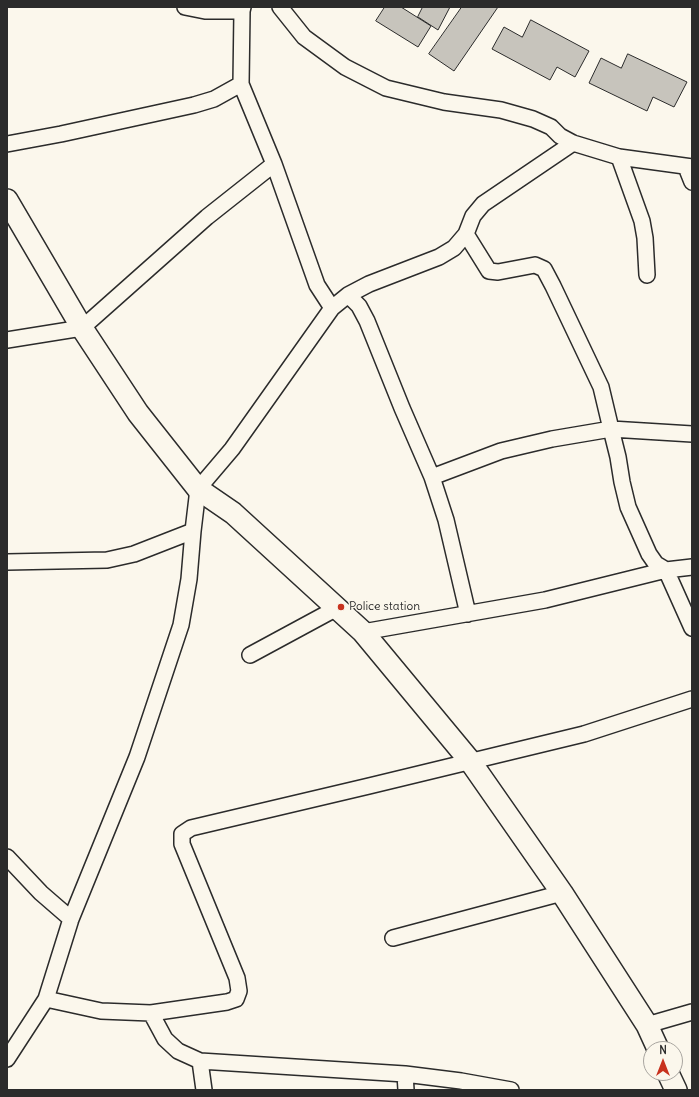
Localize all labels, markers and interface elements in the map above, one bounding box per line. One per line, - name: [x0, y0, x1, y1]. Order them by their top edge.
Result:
- place label: Police station: [349, 600, 420, 614]
- marker: Police station: [336, 602, 346, 612]
- north arrow: [643, 1041, 683, 1081]
- text: N: [659, 1043, 667, 1057]

